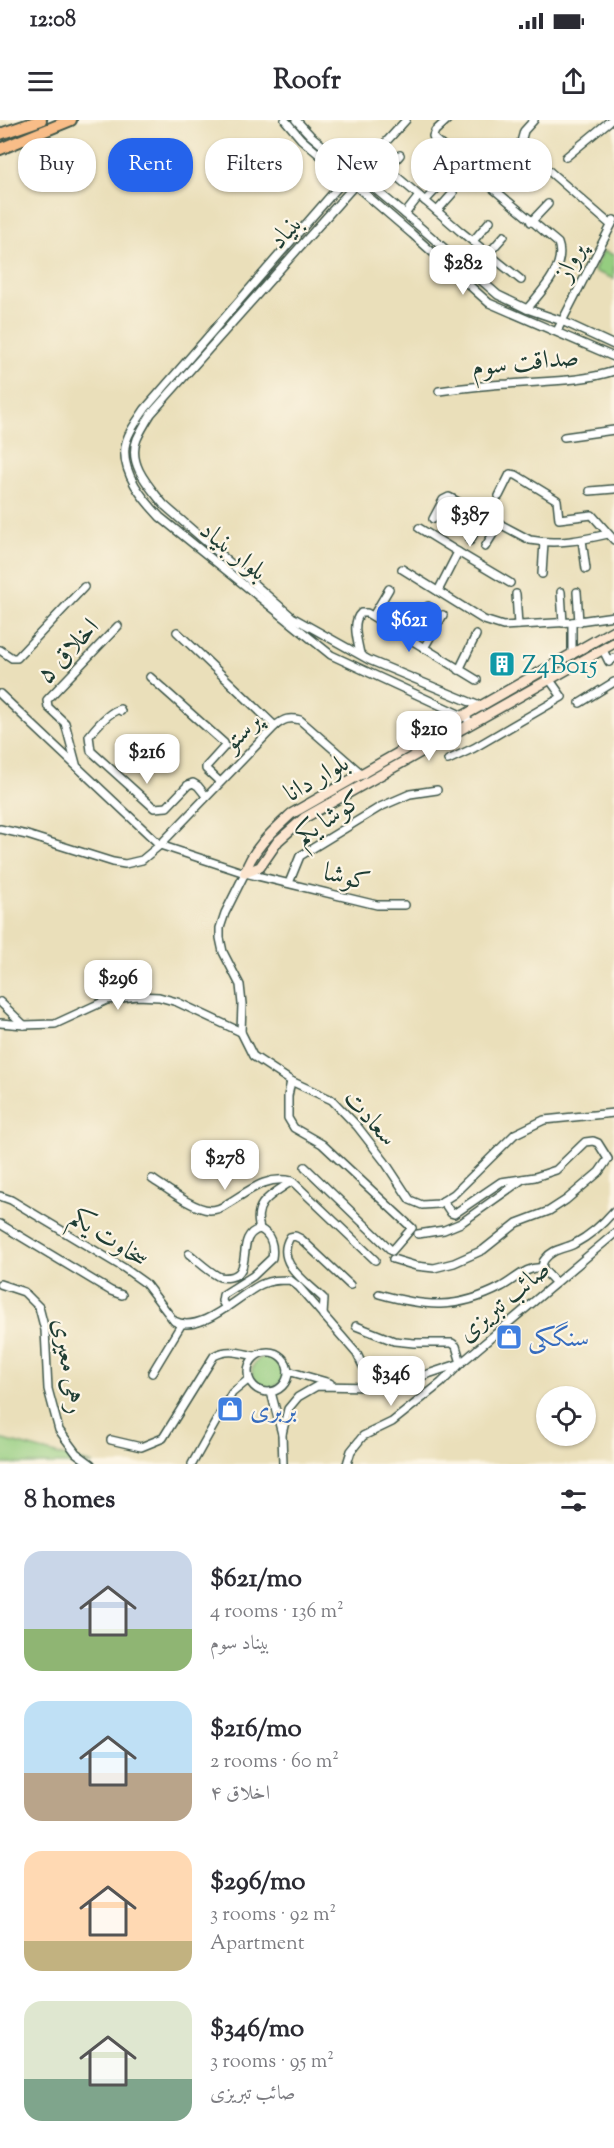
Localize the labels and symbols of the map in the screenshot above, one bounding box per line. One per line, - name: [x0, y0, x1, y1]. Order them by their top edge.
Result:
- street label: بنیاد: [261, 207, 313, 259]
- street label: پرواز: [545, 234, 598, 290]
- pin: $282: [427, 245, 499, 296]
- street label: صداقت سوم: [470, 339, 581, 390]
- pin: $387: [434, 497, 506, 548]
- street label: بلوار بنیاد: [191, 513, 274, 591]
- pin: $621: [373, 602, 445, 653]
- street label: اخلاق ۵: [29, 611, 109, 693]
- place label: Z4B015: [522, 648, 597, 685]
- building icon: Z4B015: [487, 649, 517, 679]
- street label: پرستو: [213, 703, 273, 763]
- pin: $210: [393, 711, 465, 762]
- pin: $216: [111, 734, 183, 785]
- street label: بلوار دانا: [278, 746, 357, 813]
- street label: کوشا یکم: [288, 783, 373, 859]
- street label: کوشا: [319, 855, 374, 902]
- pin: $296: [82, 960, 154, 1011]
- street label: سعادت: [333, 1082, 405, 1156]
- pin: $278: [189, 1140, 261, 1191]
- street label: سخاوت یکم: [60, 1200, 155, 1282]
- street label: صائب تبریزی: [450, 1252, 559, 1352]
- street label: رهی معیری: [42, 1316, 93, 1417]
- place label: سنگکی: [528, 1321, 589, 1358]
- shop icon: سنگکی: [494, 1322, 524, 1352]
- pin: $346: [355, 1356, 427, 1407]
- place label: بربری: [250, 1393, 297, 1430]
- shop icon: بربری: [215, 1394, 245, 1424]

